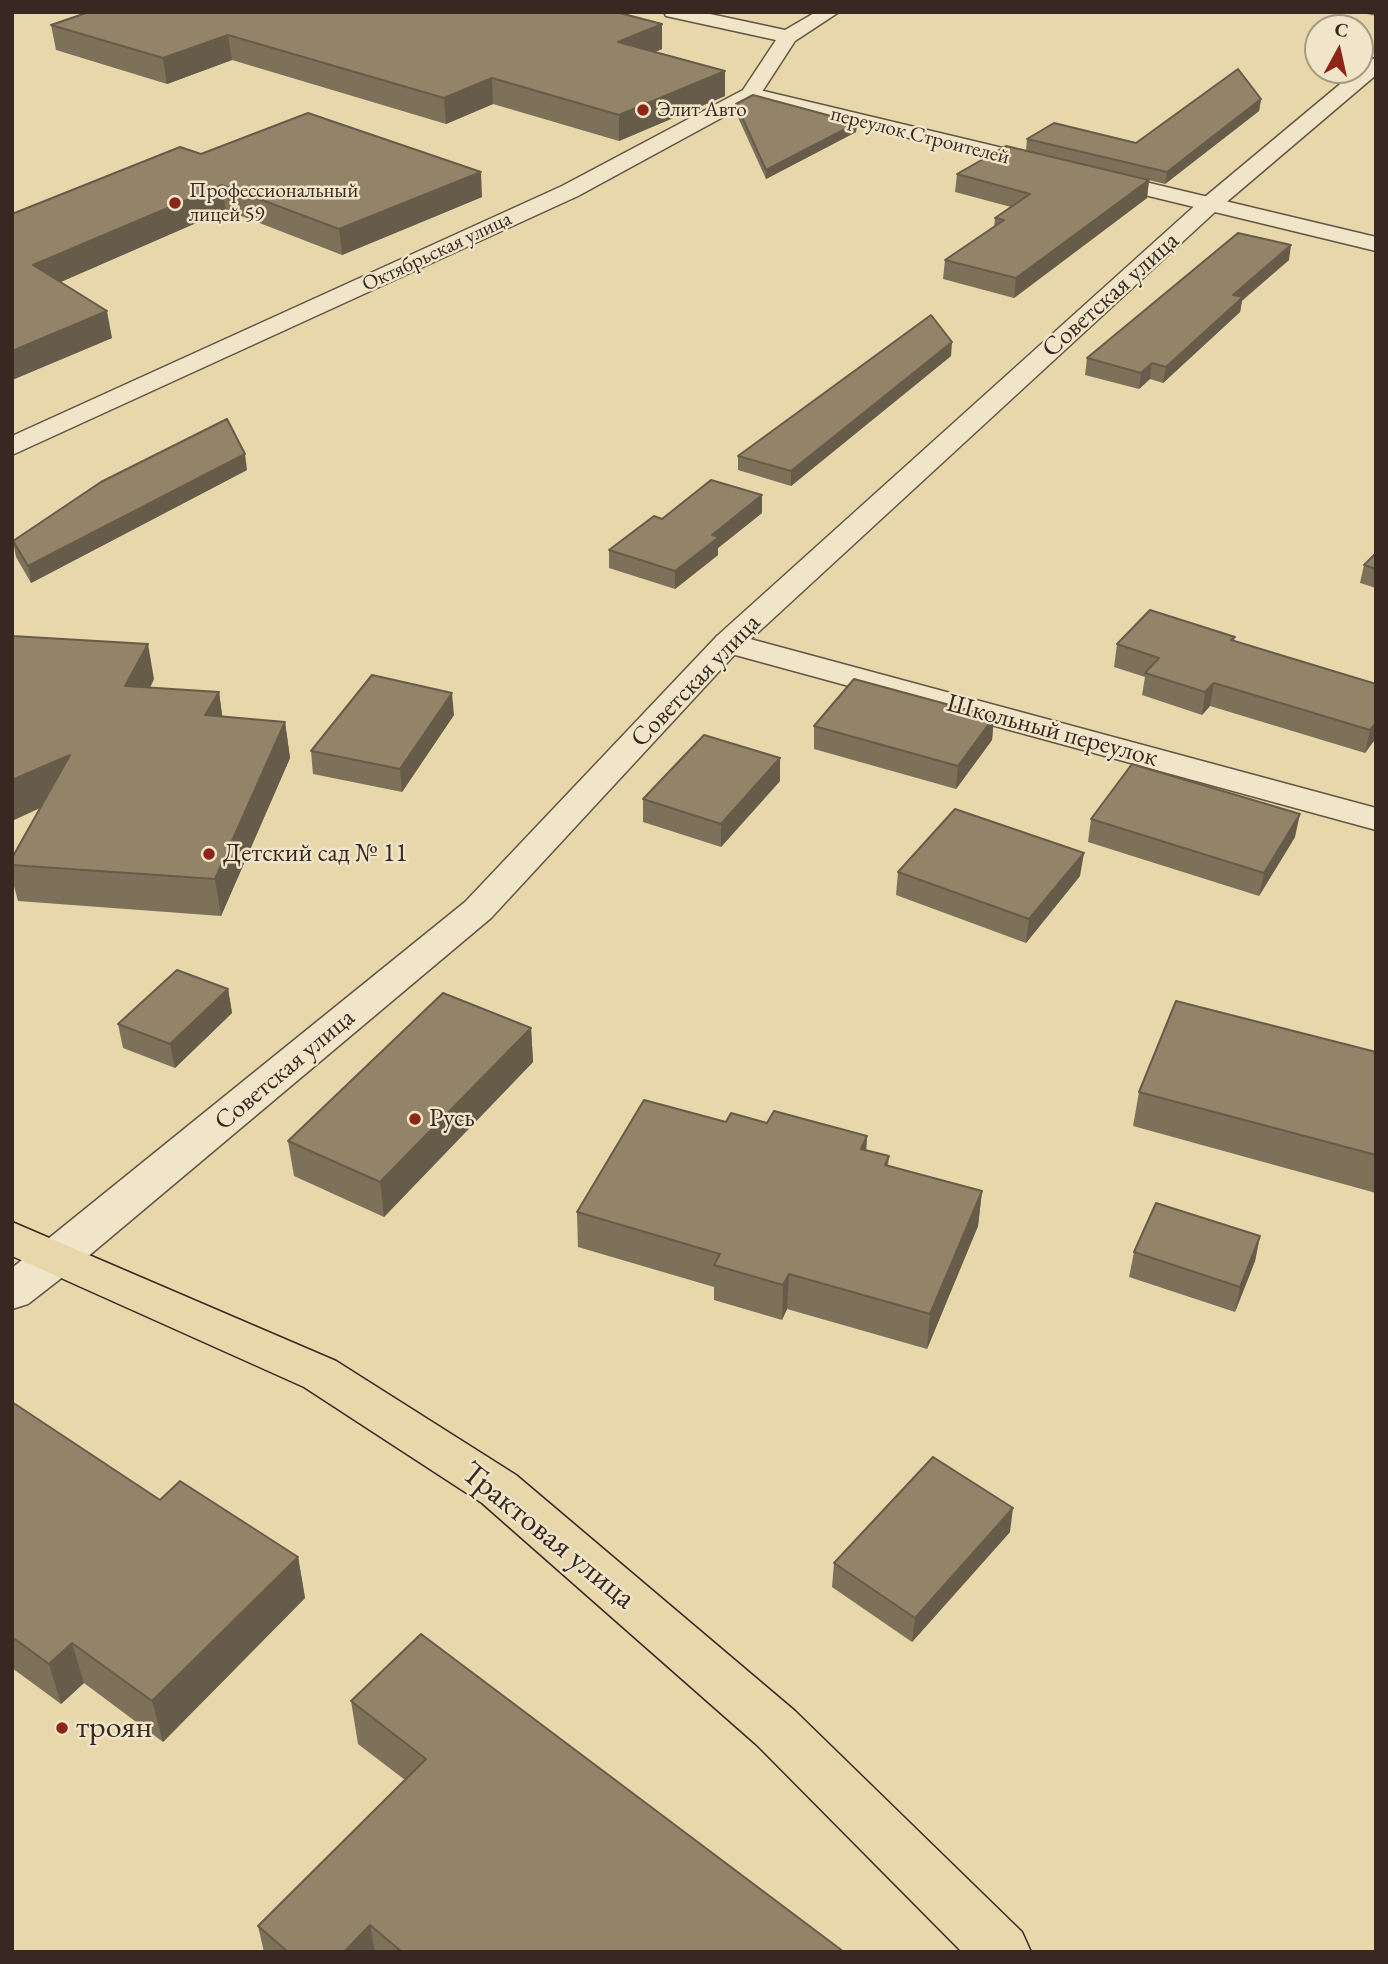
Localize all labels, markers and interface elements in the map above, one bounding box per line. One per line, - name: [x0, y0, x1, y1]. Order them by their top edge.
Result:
- north arrow: [1304, 14, 1374, 84]
- text: С: [1333, 16, 1350, 43]
- place label: Элит Авто: [657, 97, 747, 123]
- marker: Элит Авто: [635, 102, 651, 118]
- street label: переулок Строителей: [828, 102, 1012, 170]
- place label: Профессиональный лицей 59: [189, 178, 358, 228]
- marker: Профессиональный лицей 59: [167, 195, 183, 211]
- street label: Октябрьская улица: [358, 206, 516, 298]
- street label: Советская улица: [1036, 225, 1186, 365]
- street label: Советская улица: [625, 608, 767, 754]
- street label: Школьный переулок: [943, 688, 1161, 774]
- place label: Детский сад № 11: [223, 838, 408, 870]
- marker: Детский сад № 11: [201, 846, 217, 862]
- street label: Советская улица: [209, 1002, 361, 1138]
- place label: Русь: [429, 1103, 475, 1135]
- marker: Русь: [407, 1111, 423, 1127]
- street label: Трактовая улица: [453, 1454, 643, 1618]
- place label: троян: [76, 1709, 152, 1747]
- marker: троян: [54, 1720, 70, 1736]

